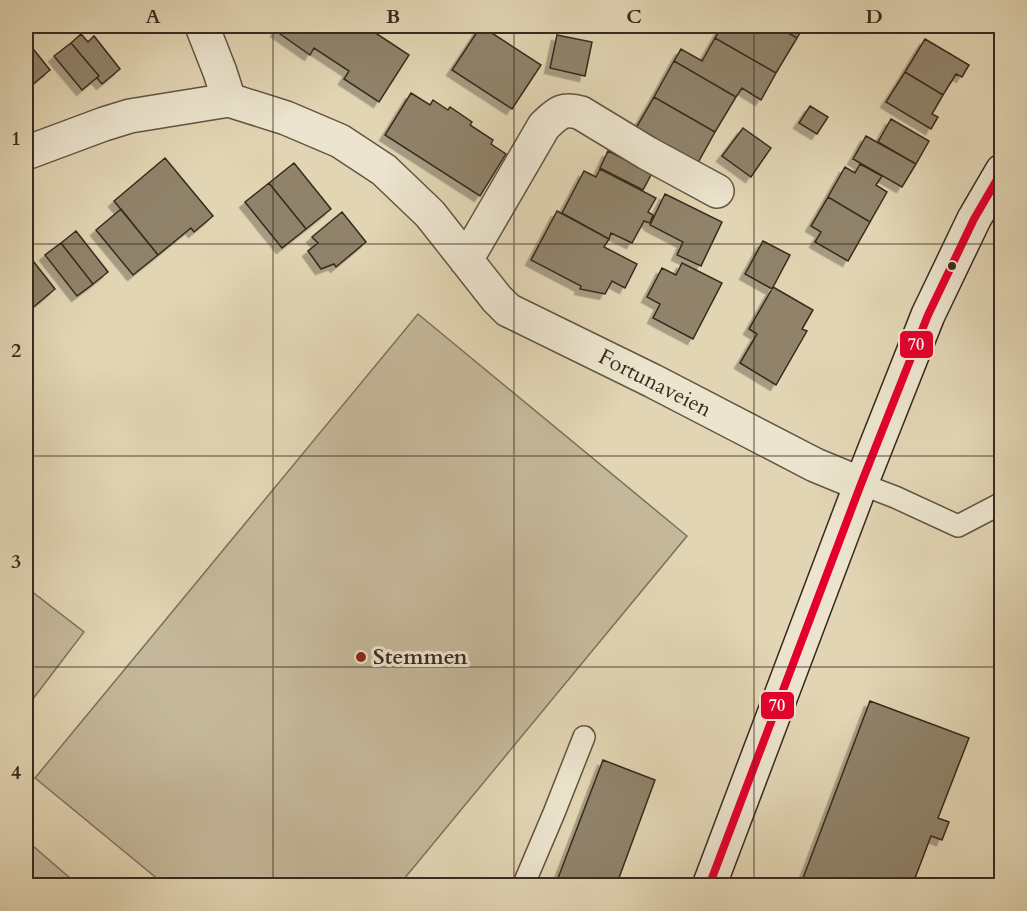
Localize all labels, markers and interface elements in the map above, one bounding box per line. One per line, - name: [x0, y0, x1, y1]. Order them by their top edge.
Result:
- text: A: [145, 3, 161, 30]
- text: B: [386, 3, 400, 30]
- text: C: [626, 3, 642, 30]
- text: D: [865, 3, 883, 30]
- text: 1: [11, 125, 21, 152]
- unlabelled marker: [946, 260, 958, 272]
- line badge: 70: [899, 330, 934, 359]
- text: 70: [908, 334, 924, 356]
- text: 2: [11, 337, 21, 364]
- street label: Fortunaveien: [593, 342, 717, 425]
- text: 3: [11, 548, 21, 575]
- place label: Stemmen: [373, 642, 468, 672]
- marker: Stemmen: [354, 650, 368, 664]
- line badge: 70: [760, 691, 795, 720]
- text: 70: [769, 695, 785, 717]
- text: 4: [11, 759, 21, 786]

